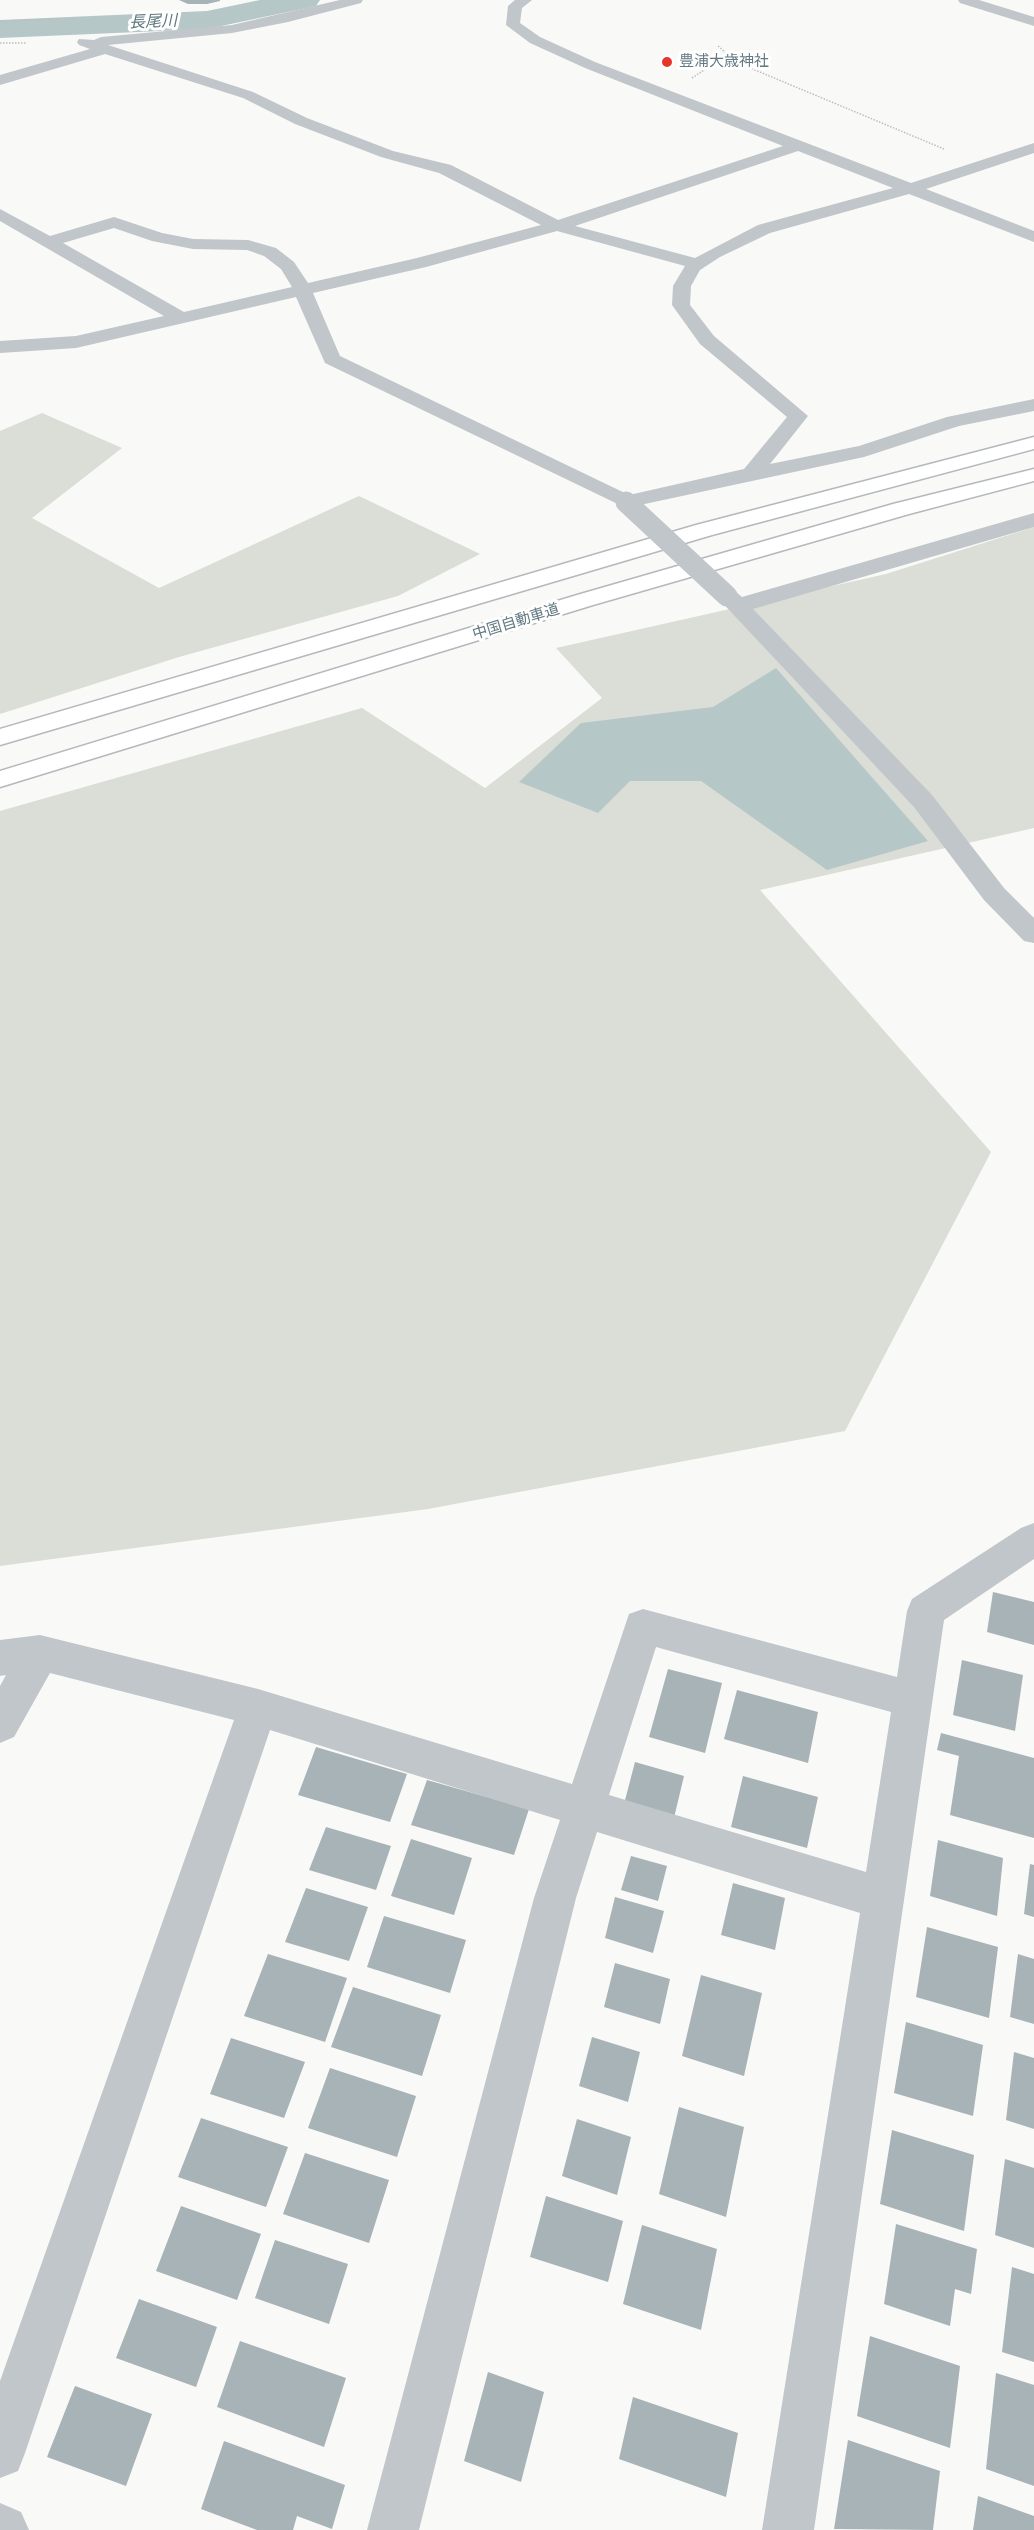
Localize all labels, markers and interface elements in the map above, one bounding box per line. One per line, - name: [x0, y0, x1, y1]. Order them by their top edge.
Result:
- water label: 長尾川: [129, 12, 177, 32]
- place label: 豊浦大歳神社: [679, 53, 769, 71]
- marker: 豊浦大歳神社: [660, 55, 674, 69]
- street label: 中国自動車道: [470, 600, 562, 644]

